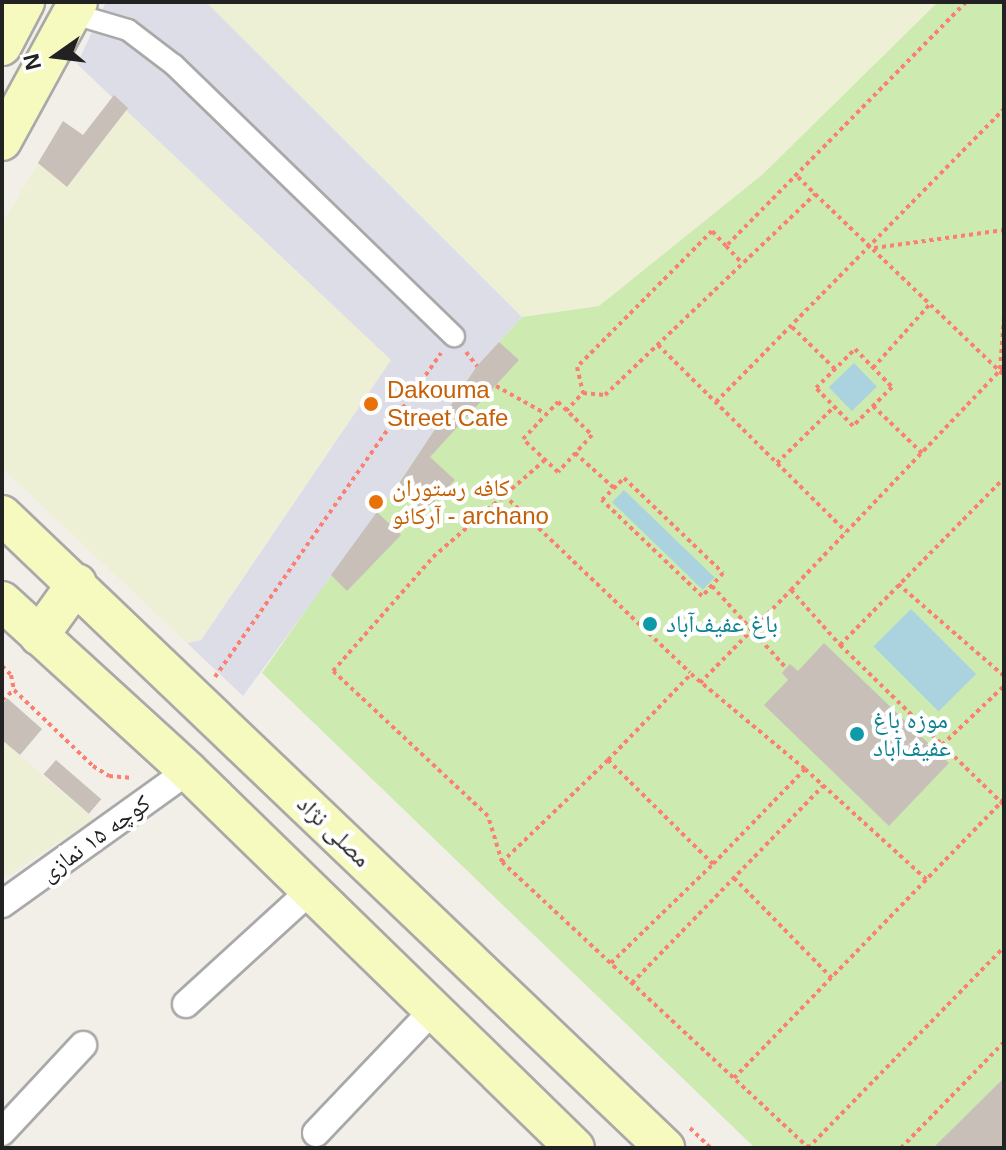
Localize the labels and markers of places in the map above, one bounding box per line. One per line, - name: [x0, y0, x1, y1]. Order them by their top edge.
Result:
- place label: Dakouma Street Cafe: [387, 376, 508, 432]
- marker: Dakouma Street Cafe: [362, 395, 380, 413]
- place label: کافه رستوران آرکانو - archano: [392, 474, 549, 530]
- marker: کافه رستوران آرکانو - archano: [367, 493, 385, 511]
- place label: باغ عفیف‌آباد: [666, 610, 778, 638]
- marker: باغ عفیف‌آباد: [641, 615, 659, 633]
- place label: موزه باغ عفیف‌آباد: [873, 706, 951, 762]
- marker: موزه باغ عفیف‌آباد: [848, 725, 866, 743]

